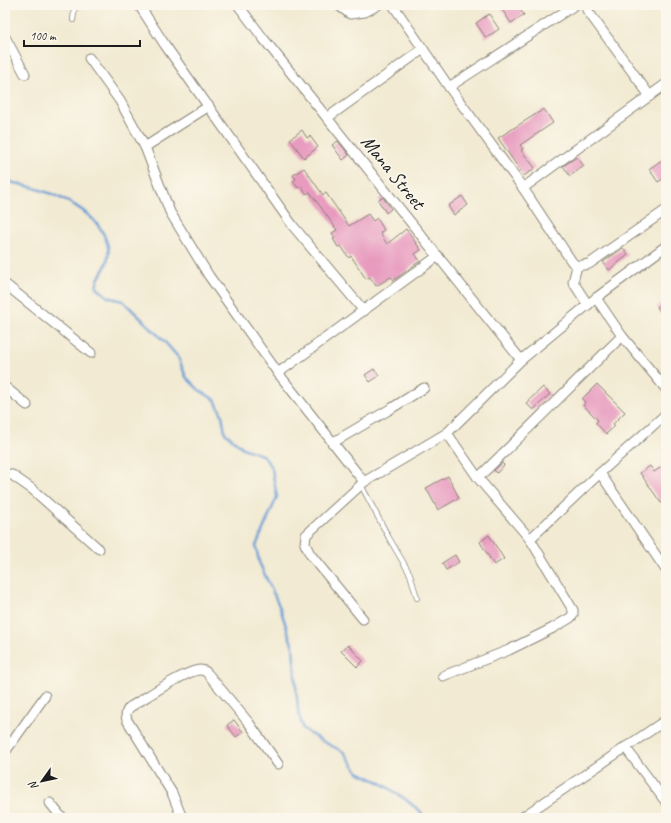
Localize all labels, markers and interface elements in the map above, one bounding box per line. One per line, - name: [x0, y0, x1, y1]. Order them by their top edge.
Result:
- scale bar: [24, 22, 140, 48]
- text: 100 m: [30, 28, 57, 44]
- street label: Mana Street: [356, 130, 432, 216]
- north arrow: [22, 761, 62, 801]
- text: N: [25, 778, 41, 793]

